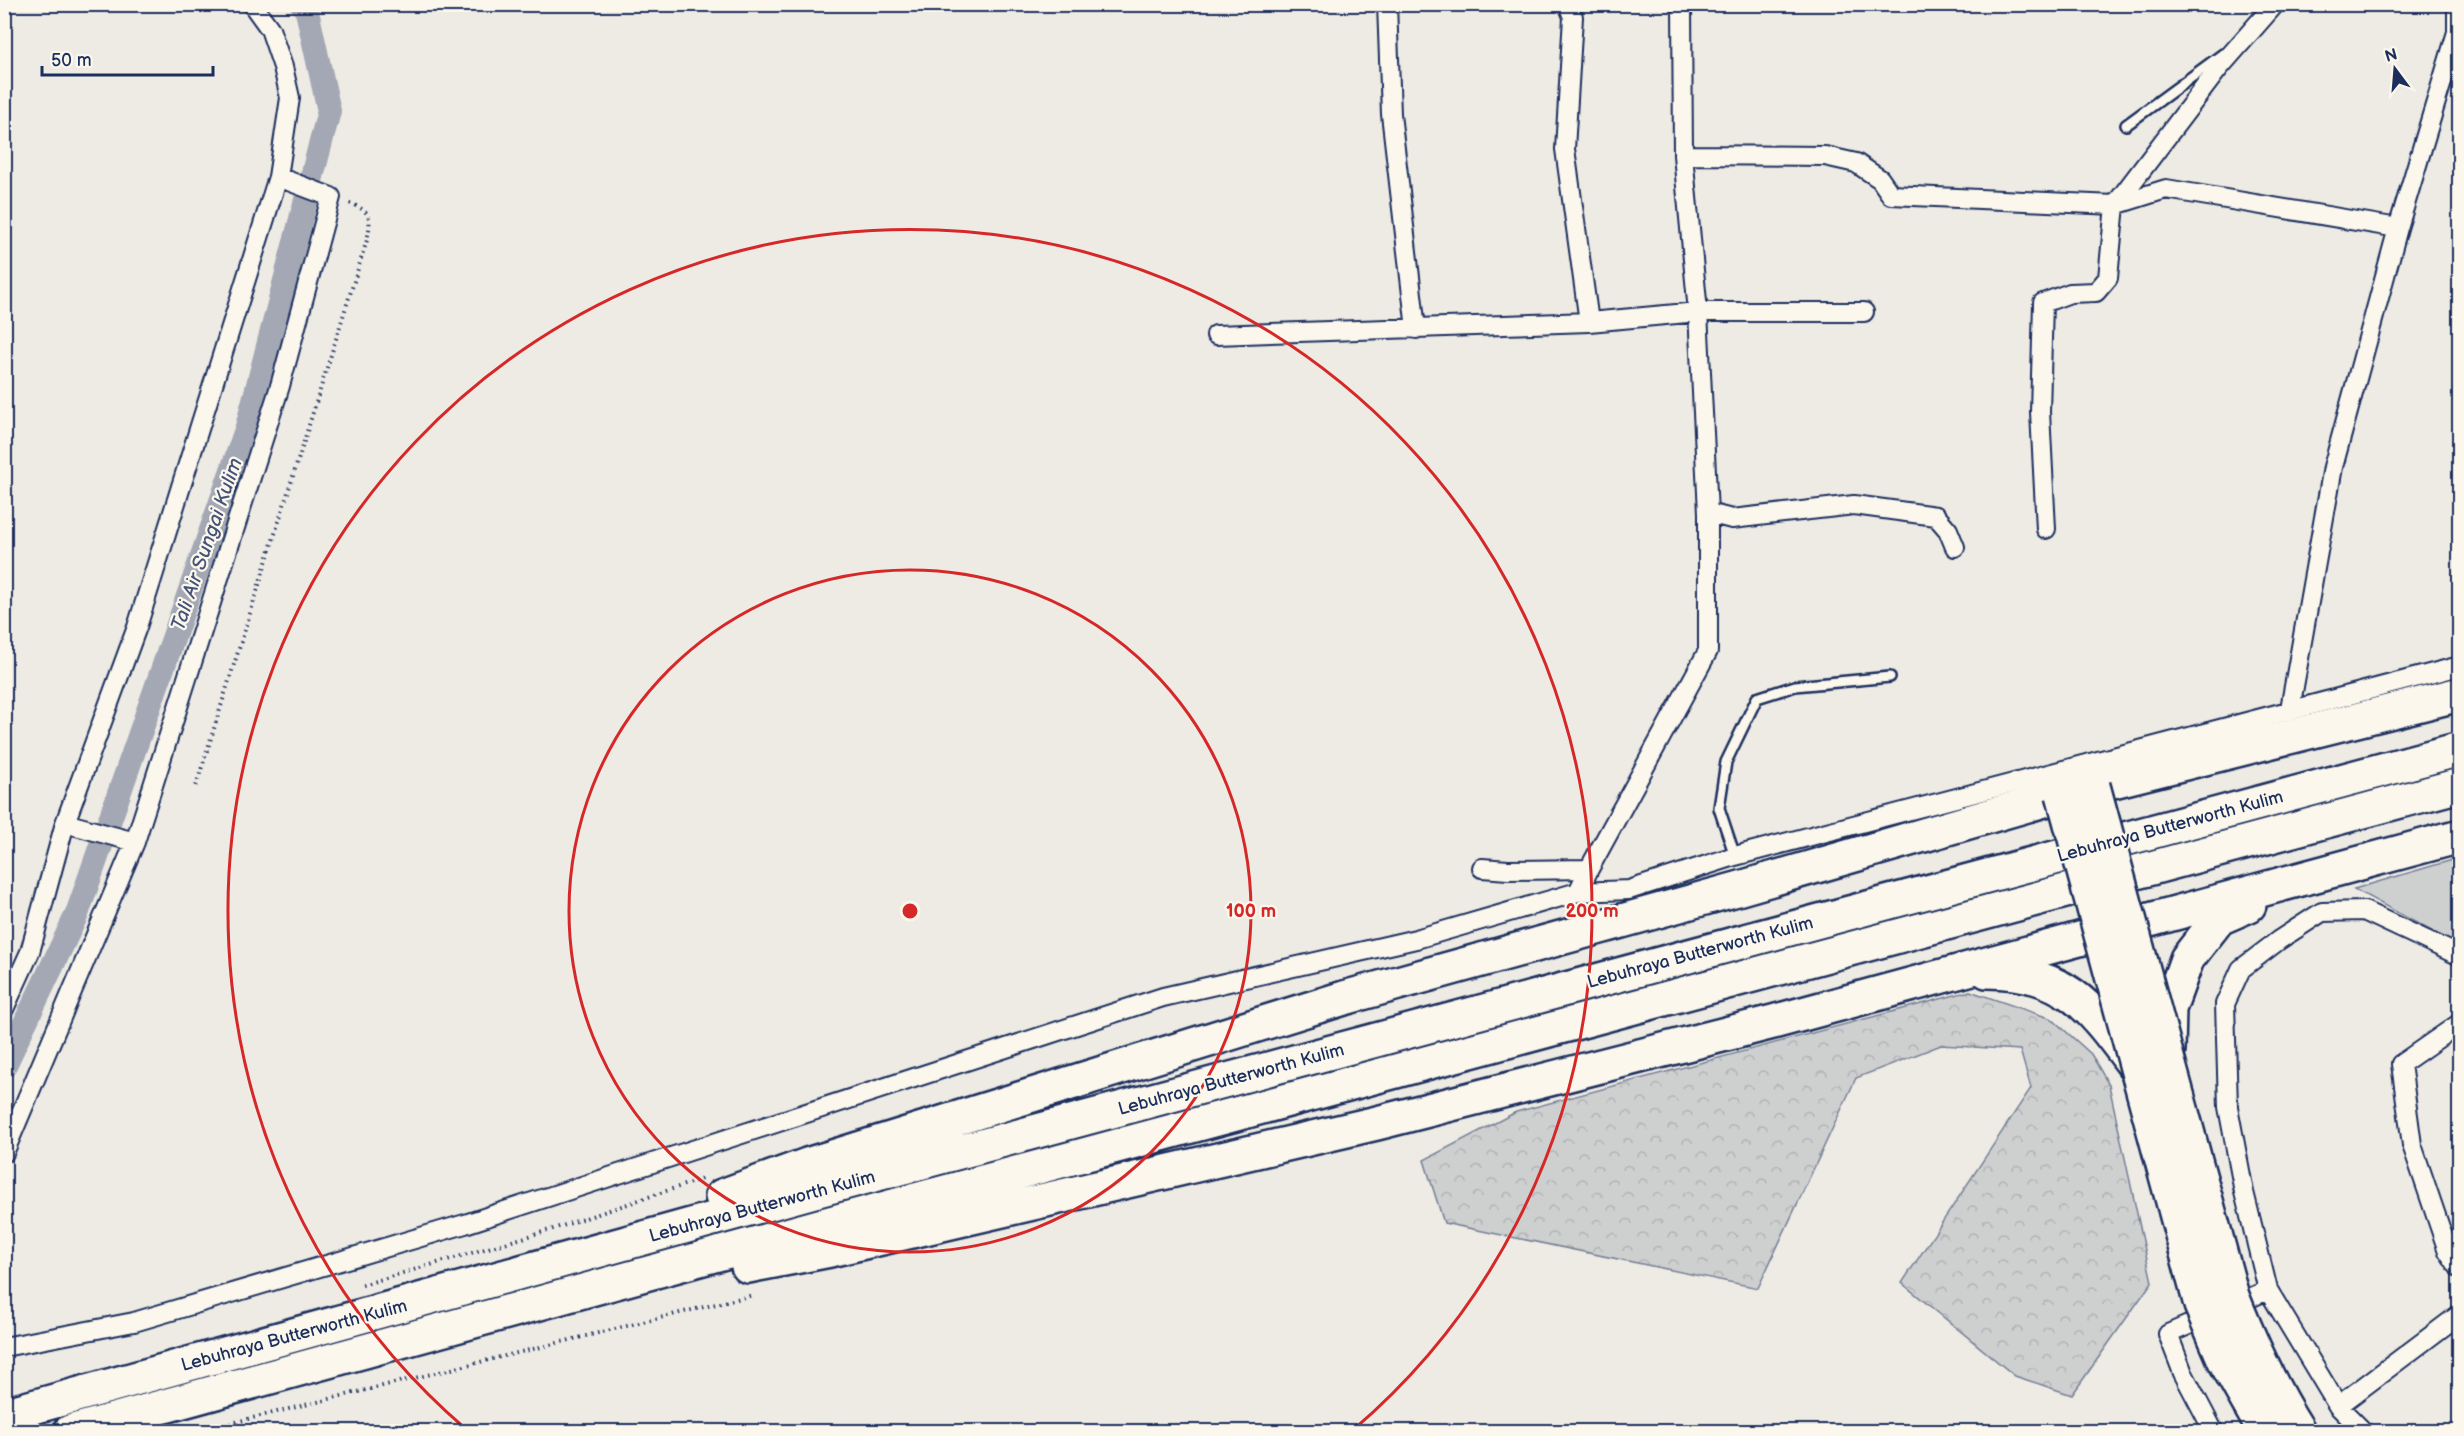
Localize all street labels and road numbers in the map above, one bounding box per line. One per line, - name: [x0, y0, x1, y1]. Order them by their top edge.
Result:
- street label: Lebuhraya Butterworth Kulim: [2055, 786, 2285, 867]
- street label: Lebuhraya Butterworth Kulim: [1585, 912, 1815, 993]
- street label: Lebuhraya Butterworth Kulim: [1116, 1039, 1346, 1120]
- street label: Lebuhraya Butterworth Kulim: [647, 1166, 877, 1247]
- street label: Lebuhraya Butterworth Kulim: [179, 1295, 409, 1376]

